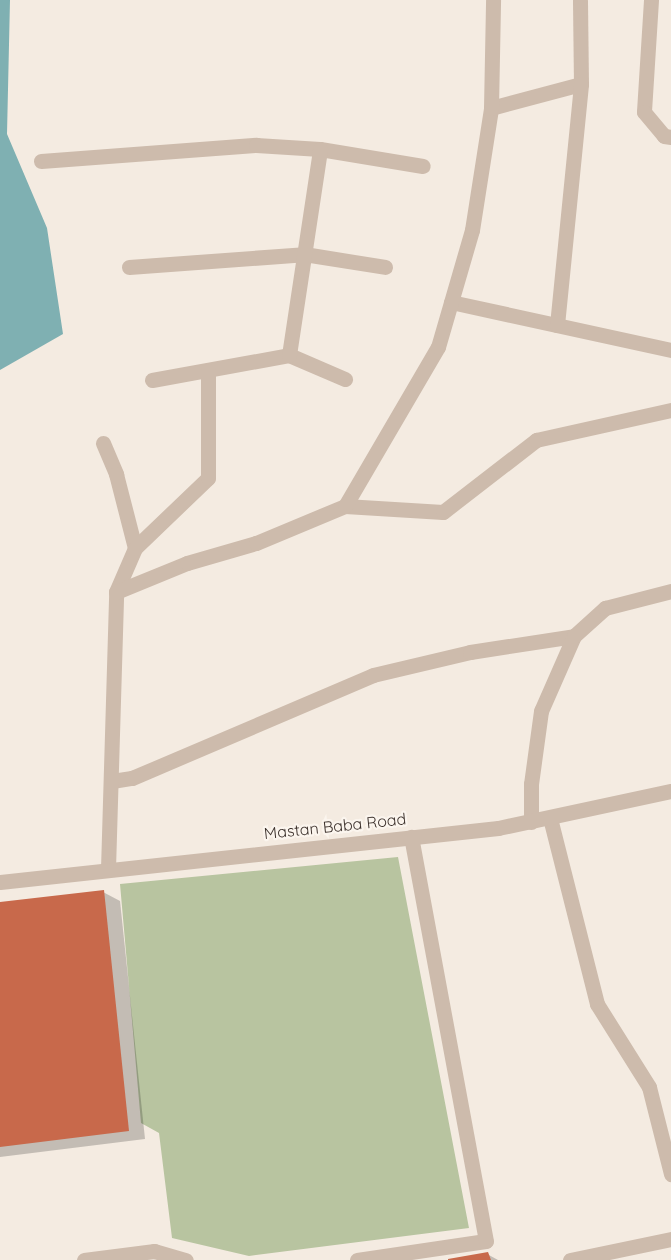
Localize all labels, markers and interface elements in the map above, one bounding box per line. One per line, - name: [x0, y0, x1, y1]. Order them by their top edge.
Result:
- street label: Mastan Baba Road: [263, 809, 407, 843]

